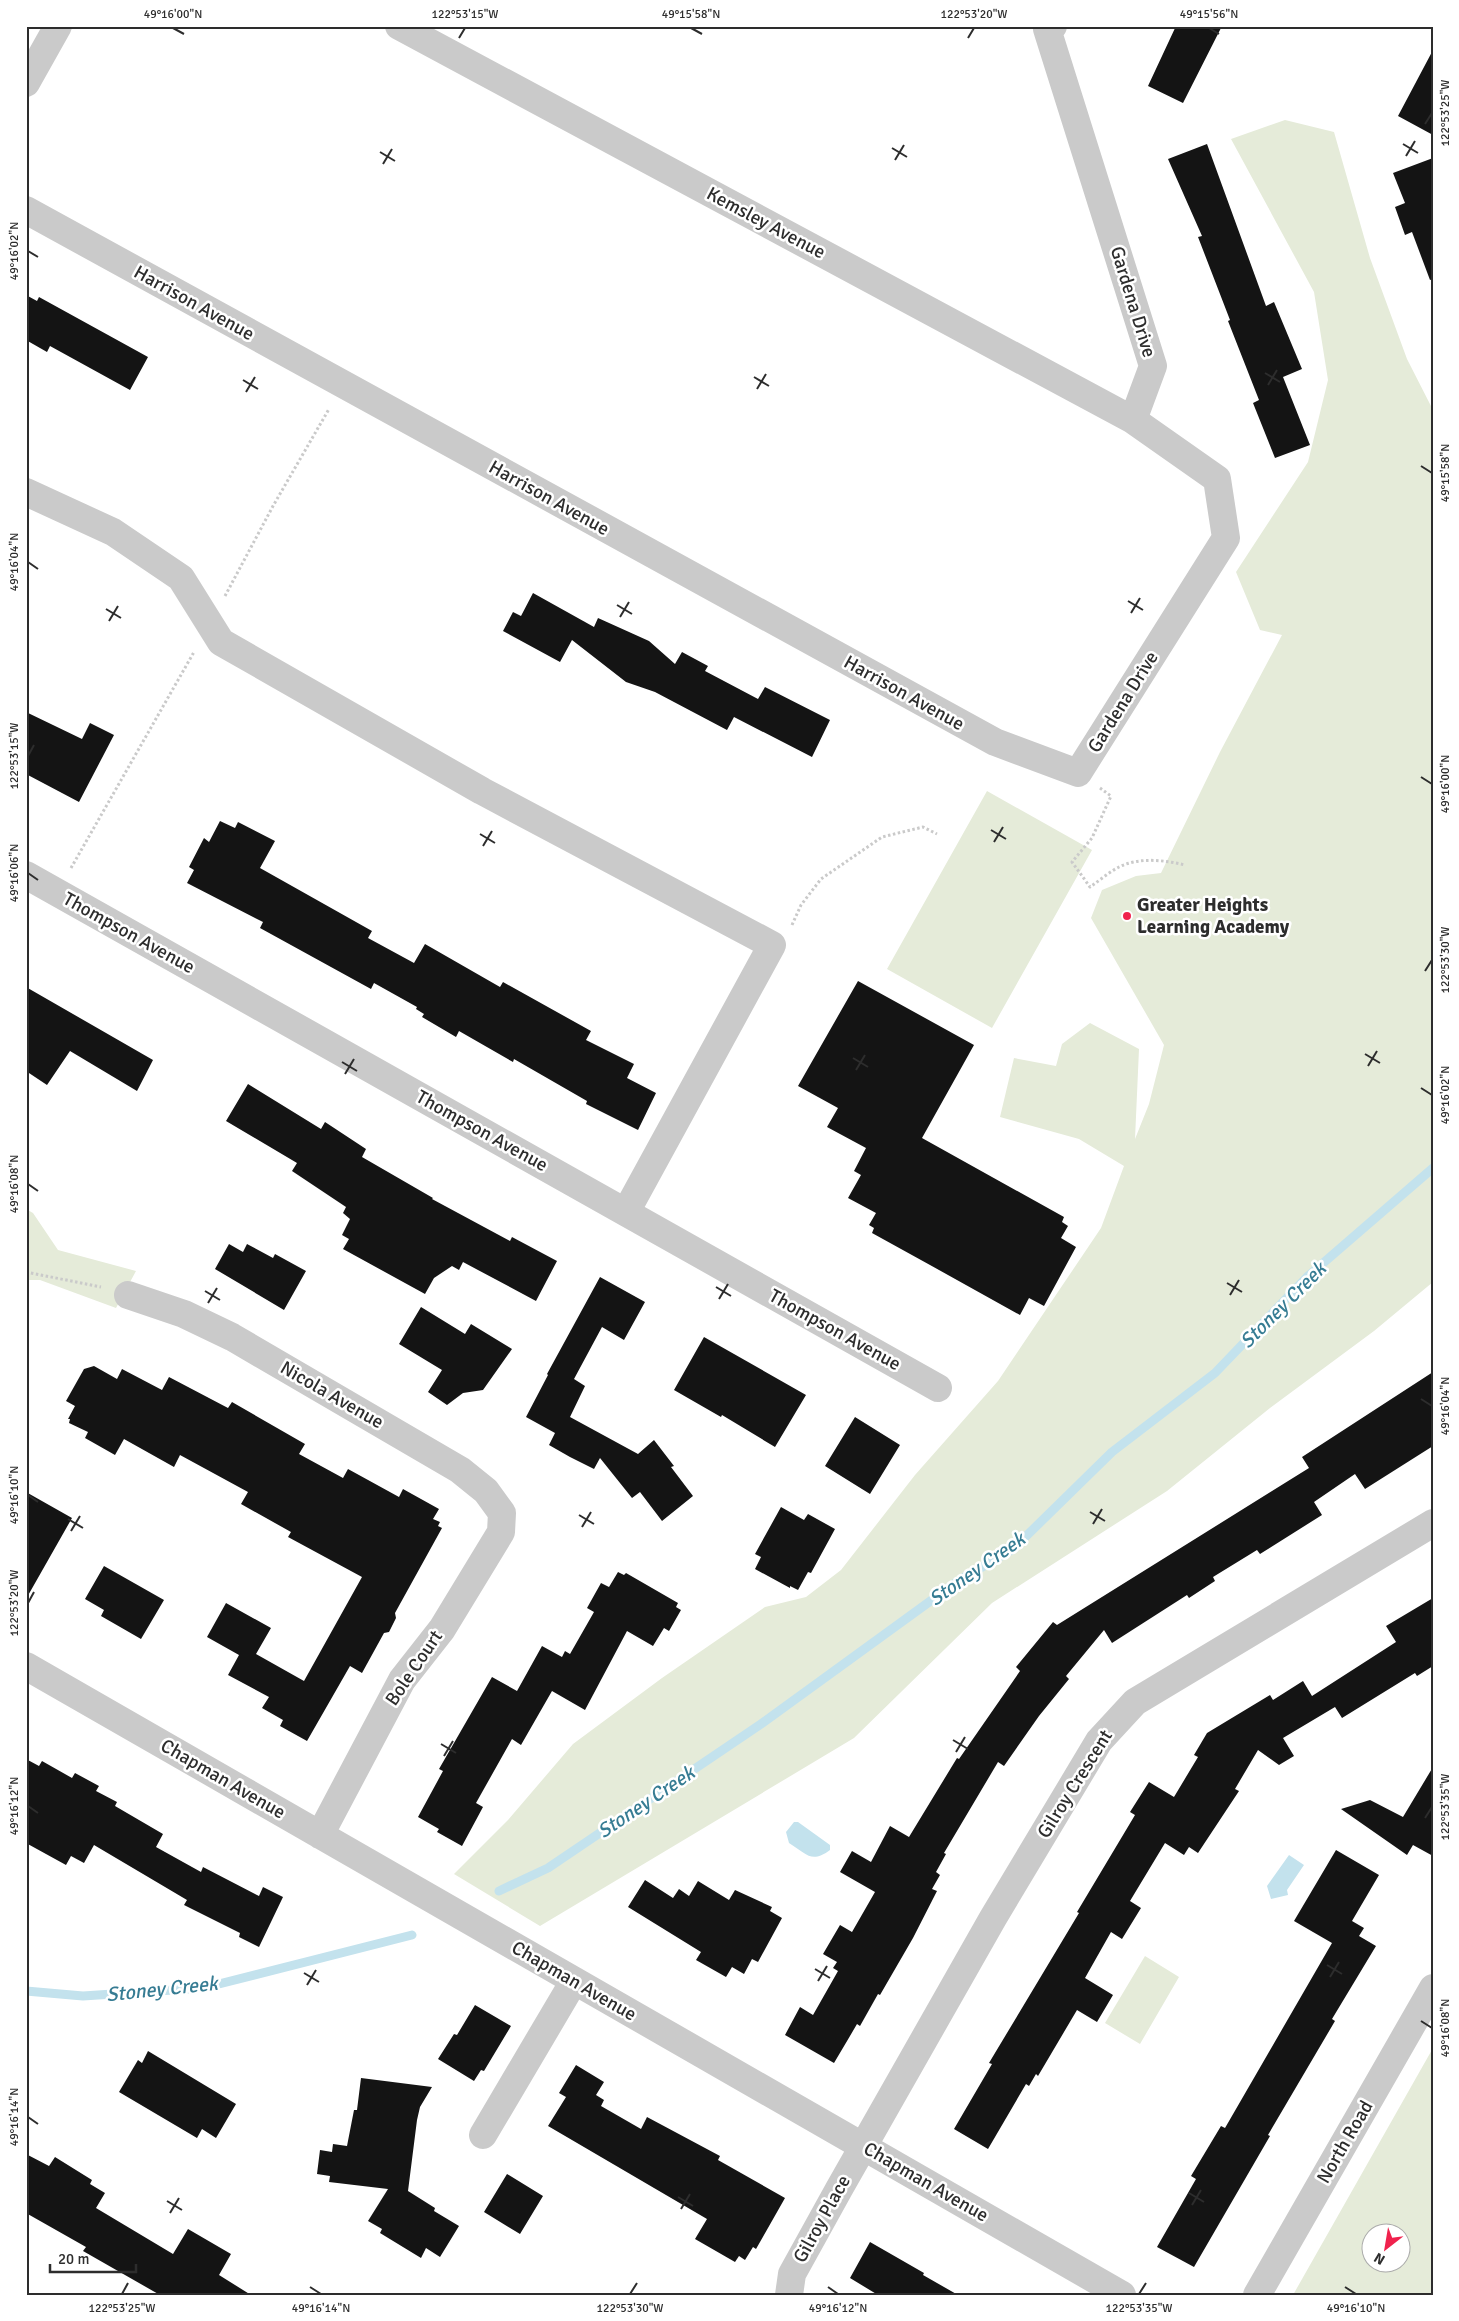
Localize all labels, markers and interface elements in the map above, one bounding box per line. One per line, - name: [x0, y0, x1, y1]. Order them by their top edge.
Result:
- text: 49°16'00"N: [144, 7, 202, 22]
- text: 122°53'15"W: [431, 7, 499, 22]
- text: 49°15'58"N: [662, 7, 720, 22]
- text: 122°53'20"W: [940, 7, 1008, 22]
- text: 49°15'56"N: [1180, 7, 1238, 22]
- text: 122°53'25"W: [1438, 79, 1453, 147]
- street label: Kemsley Avenue: [702, 182, 830, 264]
- text: 49°16'02"N: [7, 222, 22, 280]
- street label: Gardena Drive: [1105, 244, 1161, 360]
- street label: Harrison Avenue: [130, 260, 258, 346]
- text: 49°15'58"N: [1438, 444, 1453, 502]
- street label: Harrison Avenue: [485, 455, 613, 541]
- text: 49°16'04"N: [7, 533, 22, 591]
- street label: Gardena Drive: [1082, 647, 1164, 757]
- street label: Harrison Avenue: [840, 650, 968, 736]
- text: 122°53'15"W: [7, 722, 22, 790]
- text: 49°16'00"N: [1438, 755, 1453, 813]
- text: 49°16'06"N: [7, 844, 22, 902]
- street label: Thompson Avenue: [59, 887, 199, 979]
- place label: Greater Heights Learning Academy: [1137, 893, 1290, 939]
- marker: Greater Heights Learning Academy: [1121, 910, 1133, 922]
- text: 122°53'30"W: [1438, 926, 1453, 994]
- text: 49°16'02"N: [1438, 1066, 1453, 1124]
- street label: Thompson Avenue: [412, 1085, 552, 1177]
- text: 49°16'08"N: [7, 1155, 22, 1213]
- water label: Stoney Creek: [1235, 1255, 1333, 1353]
- street label: Thompson Avenue: [765, 1284, 905, 1376]
- street label: Nicola Avenue: [276, 1356, 388, 1434]
- text: 49°16'04"N: [1438, 1377, 1453, 1435]
- text: 49°16'10"N: [7, 1466, 22, 1524]
- water label: Stoney Creek: [924, 1526, 1032, 1611]
- text: 122°53'20"W: [7, 1569, 22, 1637]
- street label: Bole Court: [380, 1625, 448, 1710]
- street label: Gilroy Crescent: [1032, 1725, 1118, 1843]
- street label: Chapman Avenue: [156, 1734, 290, 1824]
- water label: Stoney Creek: [593, 1759, 701, 1844]
- text: 122°53'35"W: [1438, 1773, 1453, 1841]
- text: 49°16'12"N: [7, 1777, 22, 1835]
- street label: Chapman Avenue: [507, 1936, 641, 2026]
- water label: Stoney Creek: [105, 1971, 221, 2007]
- text: 49°16'08"N: [1438, 1999, 1453, 2057]
- text: 49°16'14"N: [7, 2088, 22, 2146]
- street label: North Road: [1312, 2096, 1378, 2188]
- street label: Chapman Avenue: [859, 2137, 993, 2227]
- street label: Gilroy Place: [788, 2171, 856, 2267]
- north arrow: [1362, 2224, 1412, 2274]
- scale bar: [50, 2241, 136, 2273]
- text: N: [1371, 2249, 1388, 2269]
- text: 20 m: [58, 2250, 89, 2268]
- text: 122°53'25"W: [88, 2301, 156, 2316]
- text: 49°16'14"N: [292, 2301, 350, 2316]
- text: 122°53'30"W: [596, 2301, 664, 2316]
- text: 49°16'12"N: [809, 2301, 867, 2316]
- text: 122°53'35"W: [1105, 2301, 1173, 2316]
- text: 49°16'10"N: [1327, 2301, 1385, 2316]

